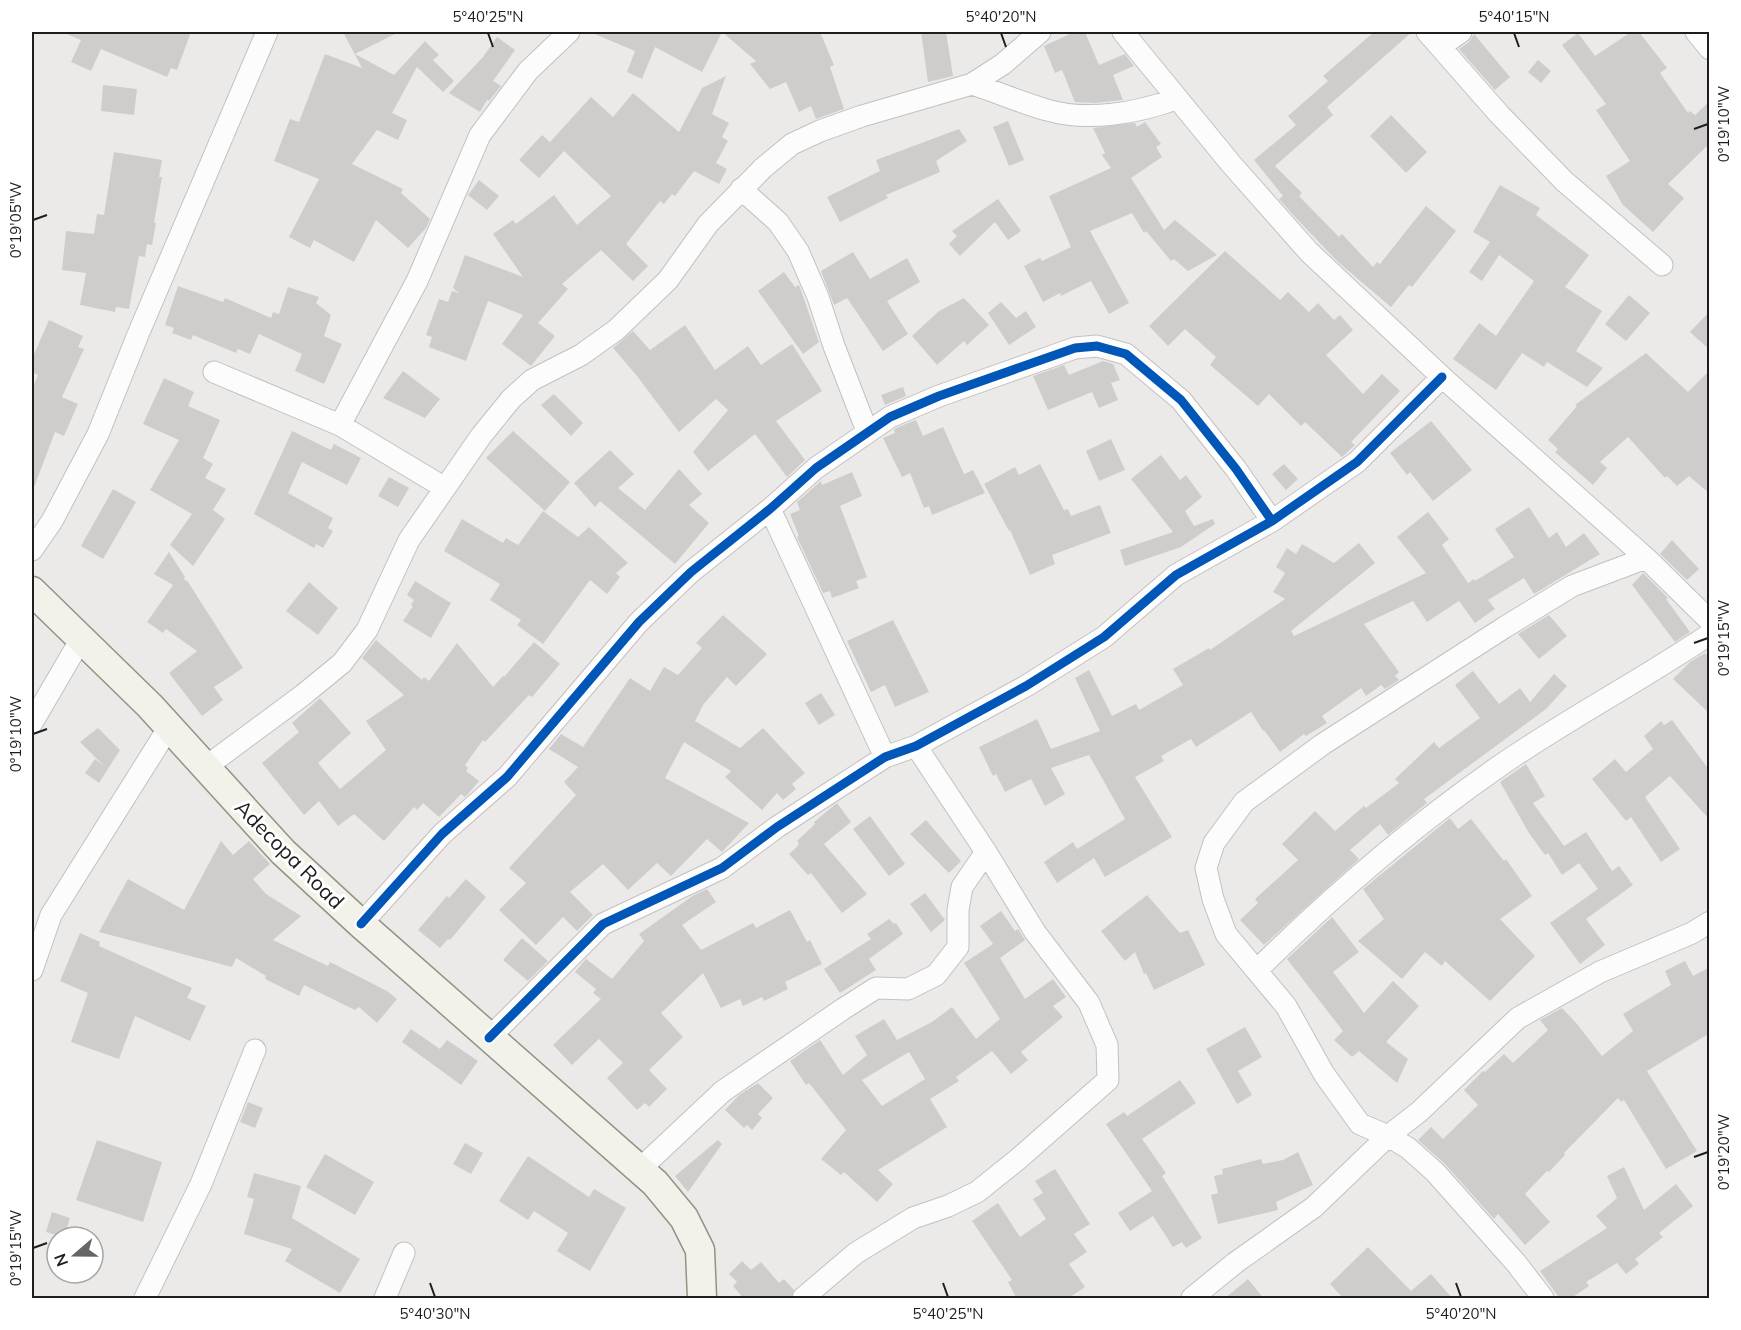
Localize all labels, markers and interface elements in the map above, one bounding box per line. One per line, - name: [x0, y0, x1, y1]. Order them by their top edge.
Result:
- text: 5°40'25"N: [453, 7, 523, 26]
- text: 5°40'20"N: [966, 7, 1036, 26]
- text: 5°40'15"N: [1479, 7, 1549, 26]
- text: 0°19'10"W: [1714, 85, 1733, 162]
- text: 0°19'05"W: [6, 181, 25, 258]
- text: 0°19'15"W: [1714, 599, 1733, 676]
- text: 0°19'10"W: [6, 695, 25, 772]
- street label: Adecopa Road: [230, 794, 350, 914]
- text: 0°19'20"W: [1714, 1113, 1733, 1190]
- text: 0°19'15"W: [6, 1209, 25, 1286]
- north arrow: [45, 1225, 105, 1285]
- text: N: [49, 1251, 72, 1269]
- text: 5°40'30"N: [400, 1304, 470, 1323]
- text: 5°40'25"N: [913, 1304, 983, 1323]
- text: 5°40'20"N: [1426, 1304, 1496, 1323]

